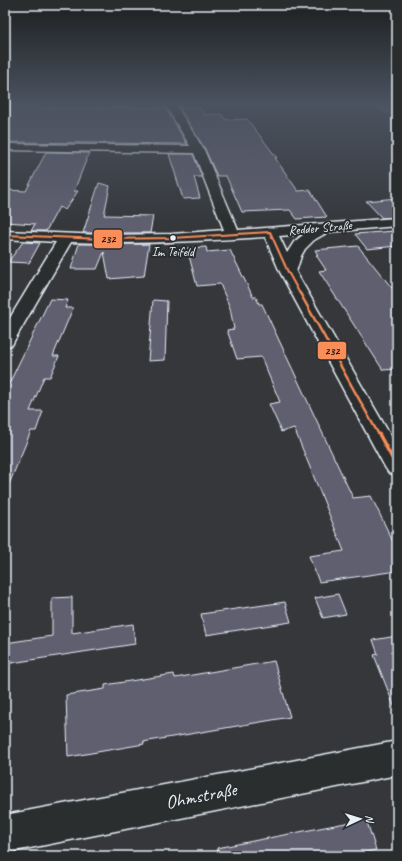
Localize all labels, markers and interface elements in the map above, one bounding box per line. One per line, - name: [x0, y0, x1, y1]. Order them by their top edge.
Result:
- street label: Redder Straße: [288, 217, 353, 239]
- line badge: 232: [93, 229, 123, 249]
- text: 232: [101, 232, 116, 246]
- marker: Im Teifeld: [168, 233, 178, 243]
- place label: Im Teifeld: [152, 244, 196, 260]
- line badge: 232: [317, 341, 347, 360]
- text: 232: [325, 344, 340, 358]
- street label: Ohmstraße: [164, 777, 240, 815]
- north arrow: [340, 799, 380, 839]
- text: N: [363, 814, 377, 824]

